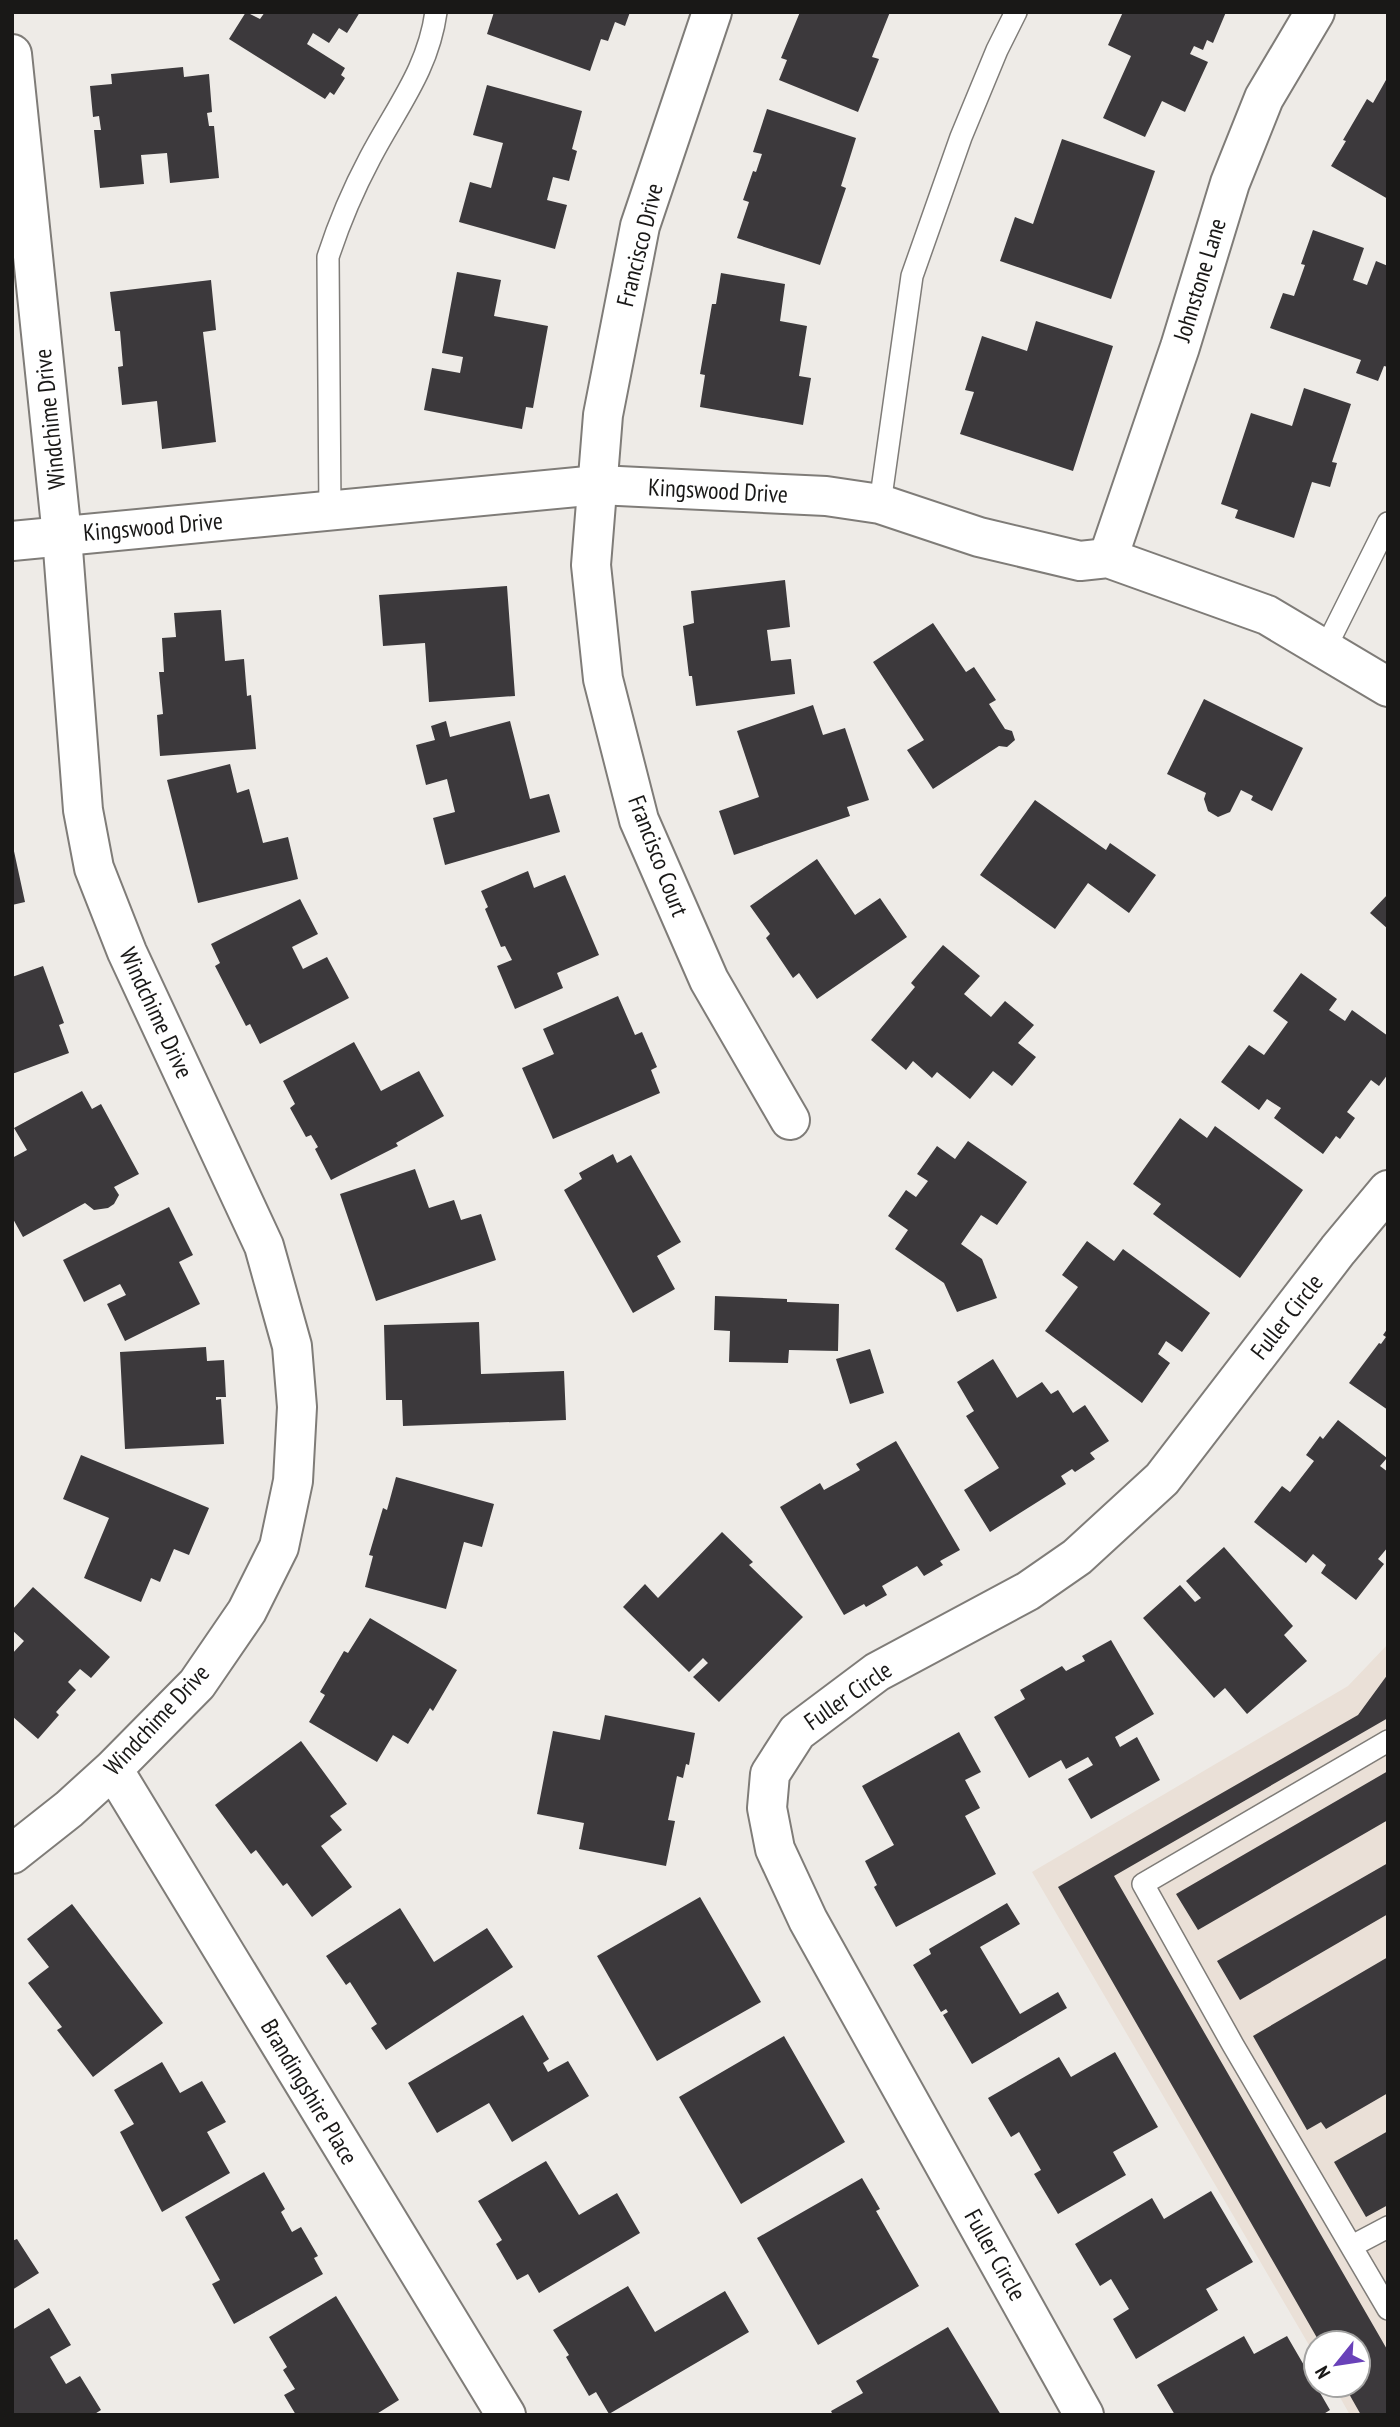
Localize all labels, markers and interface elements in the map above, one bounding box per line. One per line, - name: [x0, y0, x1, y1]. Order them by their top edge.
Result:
- street label: Francisco Drive: [609, 180, 670, 310]
- street label: Johnstone Lane: [1166, 214, 1233, 346]
- street label: Windchime Drive: [27, 347, 72, 491]
- street label: Kingswood Drive: [647, 471, 789, 510]
- street label: Kingswood Drive: [82, 505, 224, 548]
- street label: Francisco Court: [621, 791, 696, 921]
- street label: Windchime Drive: [113, 942, 200, 1083]
- street label: Fuller Circle: [1244, 1268, 1330, 1366]
- street label: Fuller Circle: [798, 1654, 898, 1737]
- street label: Windchime Drive: [97, 1658, 216, 1782]
- street label: Brandingshire Place: [254, 2013, 365, 2170]
- street label: Fuller Circle: [958, 2204, 1033, 2306]
- north arrow: [1302, 2329, 1372, 2399]
- text: N: [1309, 2362, 1335, 2383]

